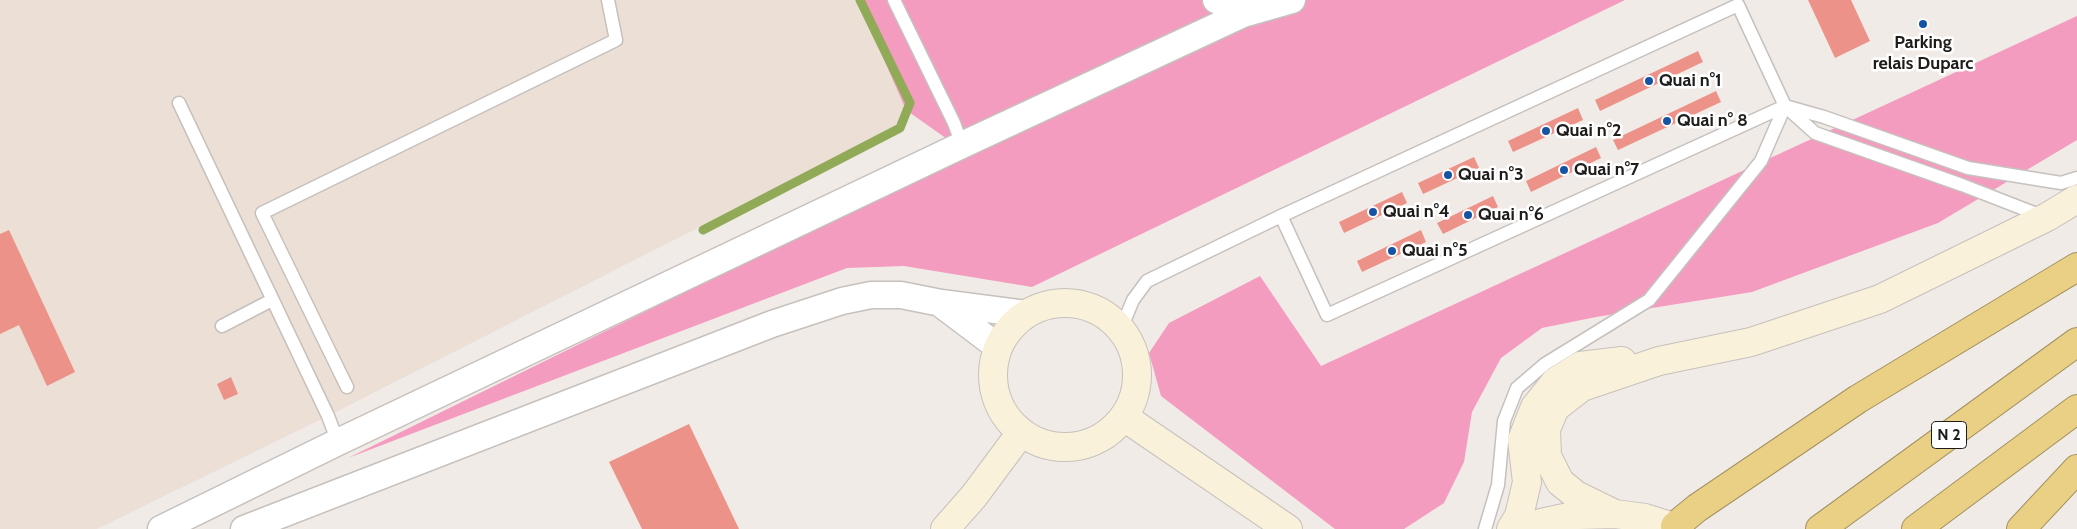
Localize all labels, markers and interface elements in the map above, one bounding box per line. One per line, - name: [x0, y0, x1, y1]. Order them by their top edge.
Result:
- marker: Parking relais Duparc: [1917, 18, 1929, 30]
- place label: Parking relais Duparc: [1873, 32, 1973, 74]
- place label: Quai n°1: [1659, 70, 1722, 92]
- marker: Quai n°1: [1643, 75, 1655, 87]
- place label: Quai n° 8: [1677, 110, 1748, 132]
- marker: Quai n° 8: [1661, 115, 1673, 127]
- place label: Quai n°2: [1556, 120, 1622, 142]
- marker: Quai n°2: [1540, 125, 1552, 137]
- place label: Quai n°7: [1574, 159, 1639, 181]
- place label: Quai n°3: [1458, 164, 1524, 186]
- marker: Quai n°7: [1558, 164, 1570, 176]
- marker: Quai n°3: [1442, 169, 1454, 181]
- place label: Quai n°4: [1383, 201, 1450, 223]
- place label: Quai n°6: [1478, 204, 1544, 226]
- marker: Quai n°4: [1367, 206, 1379, 218]
- marker: Quai n°6: [1462, 209, 1474, 221]
- place label: Quai n°5: [1402, 240, 1468, 262]
- marker: Quai n°5: [1386, 245, 1398, 257]
- road number: N 2: [1932, 422, 1966, 448]

